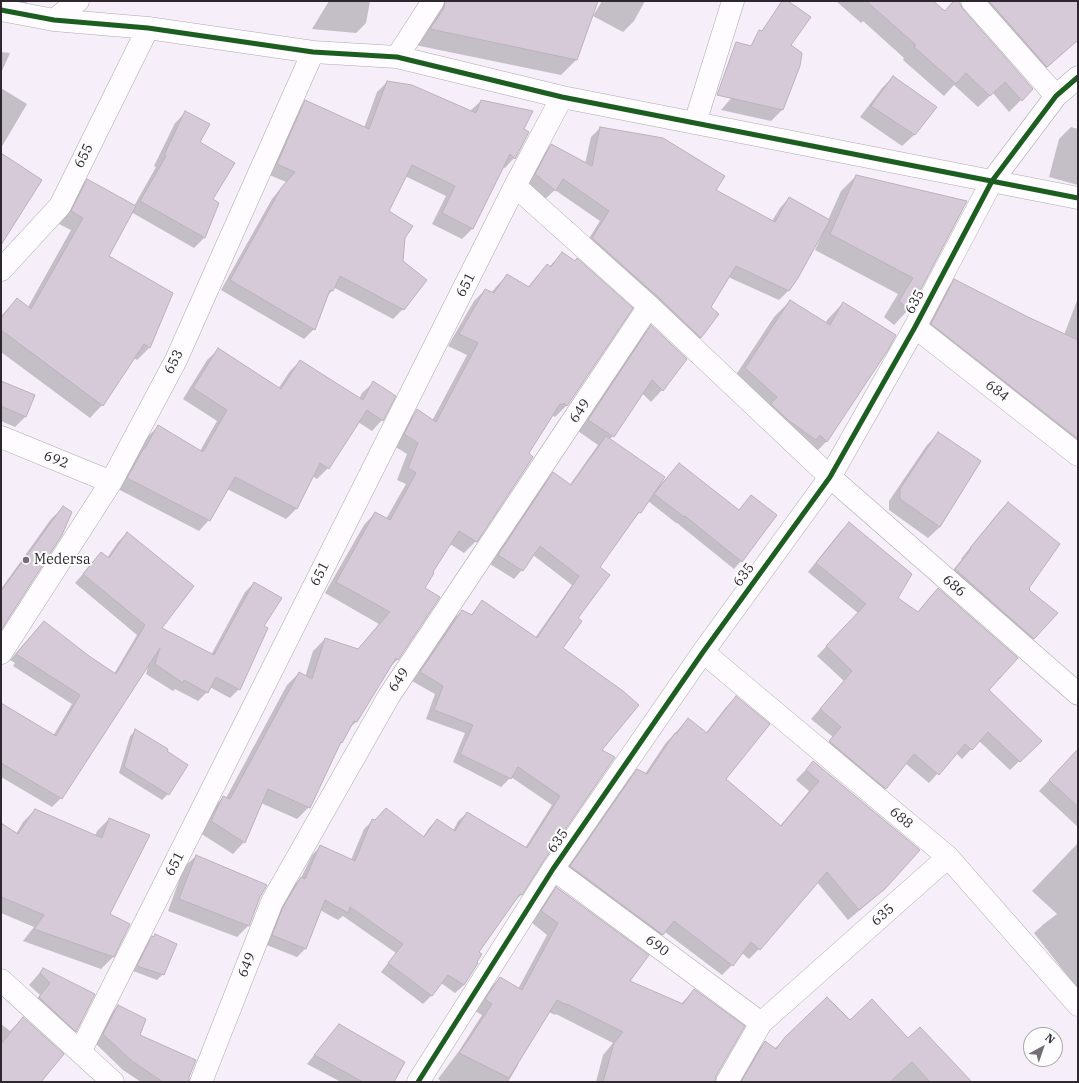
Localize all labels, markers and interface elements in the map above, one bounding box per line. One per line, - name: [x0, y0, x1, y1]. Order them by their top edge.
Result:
- street label: 655: [71, 141, 97, 171]
- street label: 651: [453, 270, 479, 300]
- street label: 635: [902, 287, 928, 317]
- street label: 653: [161, 347, 187, 377]
- street label: 684: [982, 377, 1012, 405]
- street label: 649: [566, 396, 594, 426]
- street label: 692: [41, 447, 71, 473]
- place label: Medersa: [34, 552, 91, 568]
- marker: Medersa: [21, 555, 31, 565]
- street label: 651: [307, 559, 333, 589]
- street label: 635: [730, 560, 758, 590]
- street label: 686: [939, 571, 969, 601]
- street label: 649: [385, 665, 413, 695]
- street label: 688: [886, 803, 916, 833]
- street label: 635: [544, 826, 572, 856]
- street label: 651: [162, 849, 188, 879]
- street label: 635: [868, 900, 898, 930]
- street label: 690: [642, 932, 672, 960]
- street label: 649: [234, 950, 260, 980]
- north arrow: [1023, 1027, 1063, 1067]
- text: N: [1042, 1030, 1058, 1047]

